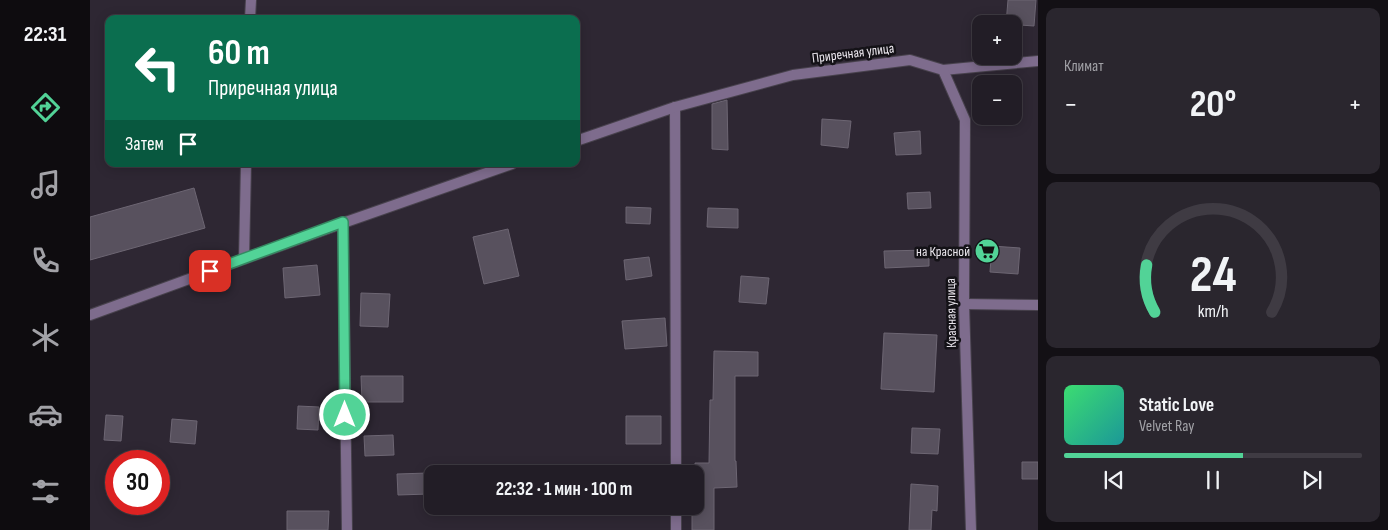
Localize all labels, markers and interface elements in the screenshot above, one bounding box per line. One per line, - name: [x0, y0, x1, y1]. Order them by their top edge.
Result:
- map controls: [972, 15, 1022, 125]
- button: +: [972, 15, 1022, 65]
- text: 22:31: [24, 21, 66, 48]
- text: 60 m: [208, 32, 270, 75]
- icon: left: [125, 35, 190, 100]
- street label: Приречная улица: [811, 40, 895, 66]
- text: Климат: [1064, 57, 1104, 76]
- text: Приречная улица: [208, 75, 338, 102]
- button: −: [972, 75, 1022, 125]
- text: 20°: [1190, 82, 1236, 127]
- text: −: [1064, 88, 1078, 121]
- text: +: [1348, 88, 1362, 121]
- icon: directions: [28, 90, 63, 125]
- icon: arrive: [174, 130, 202, 158]
- text: Затем: [125, 133, 164, 156]
- icon: music: [28, 167, 63, 202]
- supermarket icon: на Красной: [974, 238, 1000, 264]
- icon: phone: [28, 243, 63, 278]
- place label: на Красной: [916, 243, 970, 260]
- text: 24: [1190, 244, 1236, 307]
- pin: [189, 250, 231, 292]
- icon: arrive: [196, 257, 224, 285]
- street label: Красная улица: [942, 278, 960, 348]
- text: km/h: [1198, 301, 1228, 322]
- icon: climate: [28, 320, 63, 355]
- position arrow: [318, 388, 370, 440]
- text: Static Love: [1139, 394, 1214, 417]
- icon: car: [28, 397, 63, 432]
- text: Velvet Ray: [1139, 417, 1194, 436]
- speed limit sign: 30: [105, 450, 170, 515]
- icon: previous: [1100, 466, 1128, 494]
- icon: pause: [1199, 466, 1227, 494]
- icon: next: [1298, 466, 1326, 494]
- icon: filters: [28, 474, 63, 509]
- text: 22:32 · 1 мин · 100 m: [496, 478, 632, 501]

